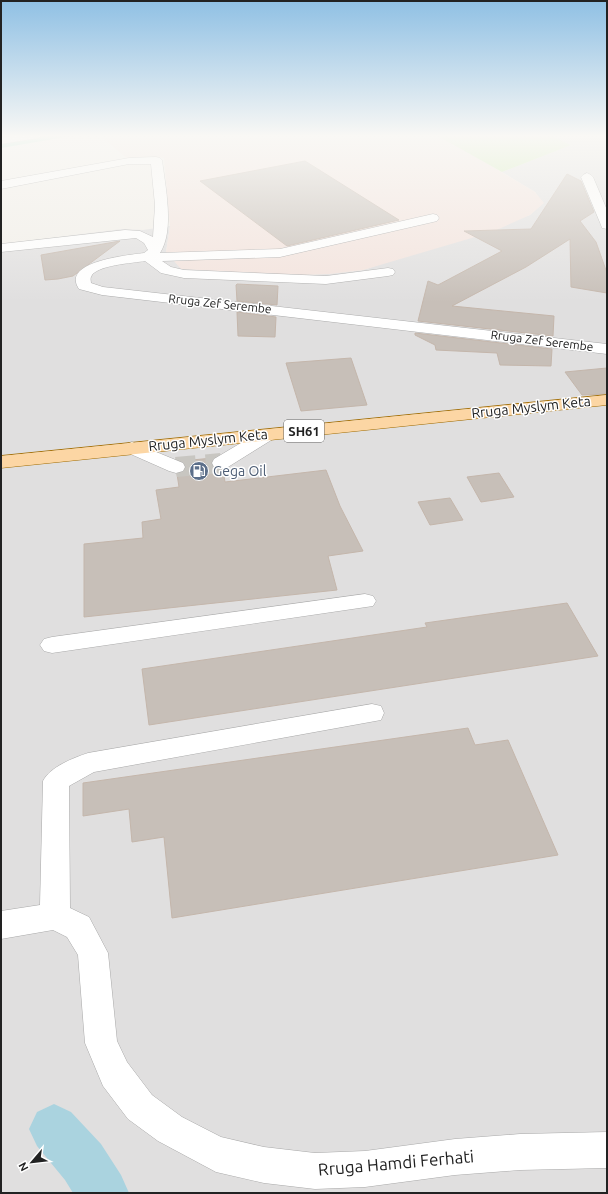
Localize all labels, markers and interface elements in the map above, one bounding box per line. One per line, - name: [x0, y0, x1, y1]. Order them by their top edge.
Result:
- street label: Rruga Zef Serembe: [168, 292, 272, 315]
- street label: Rruga Zef Serembe: [490, 328, 594, 353]
- street label: Rruga Myslym Keta: [471, 393, 591, 421]
- road number: SH61: [284, 420, 324, 442]
- street label: Rruga Myslym Keta: [148, 426, 268, 454]
- fuel station icon: Gega Oil: [188, 460, 210, 482]
- place label: Gega Oil: [213, 463, 267, 479]
- north arrow: [12, 1142, 52, 1182]
- street label: Rruga Hamdi Ferhati: [317, 1146, 475, 1179]
- text: N: [16, 1160, 30, 1173]

